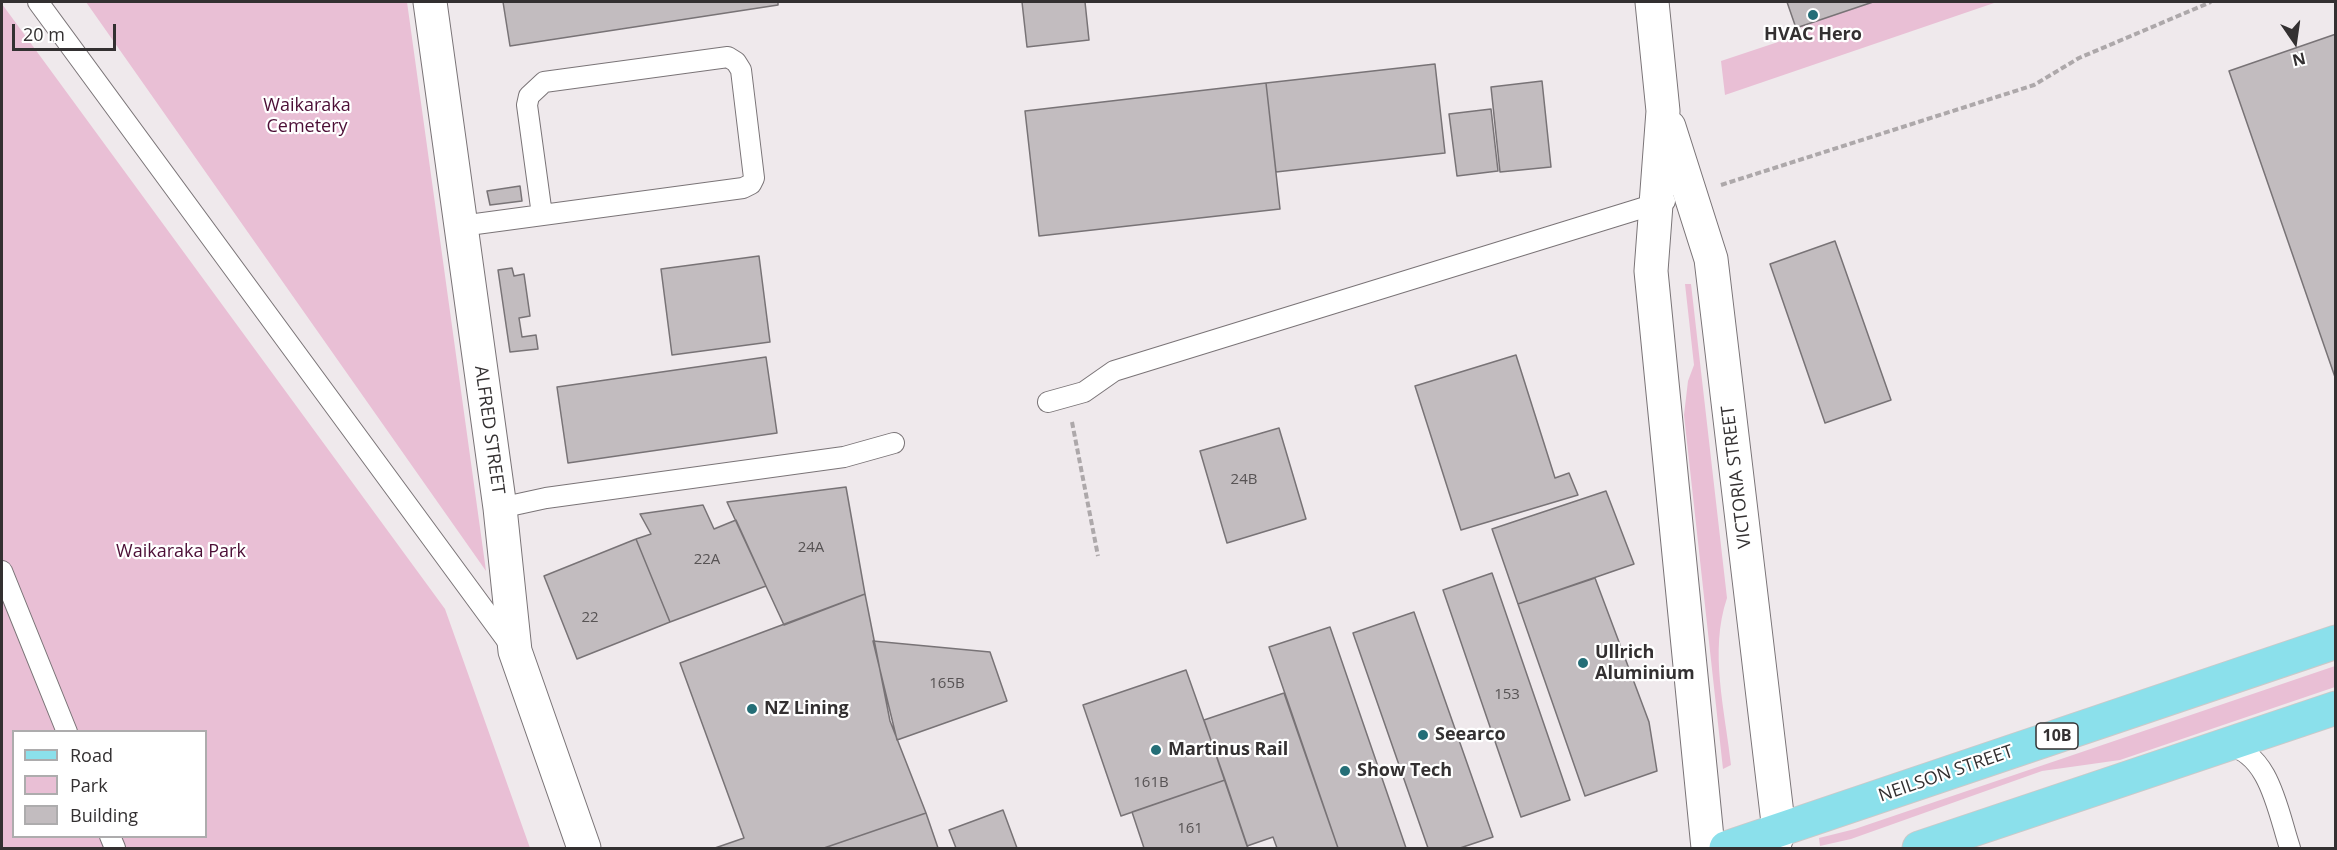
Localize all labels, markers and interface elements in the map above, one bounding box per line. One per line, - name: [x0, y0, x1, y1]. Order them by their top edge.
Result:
- marker: HVAC Hero: [1806, 8, 1820, 22]
- scale bar: [15, 12, 118, 50]
- north arrow: [2265, 12, 2325, 72]
- text: 20 m: [23, 22, 65, 46]
- place label: HVAC Hero: [1764, 24, 1862, 46]
- text: N: [2290, 47, 2308, 72]
- park label: Waikaraka Cemetery: [263, 95, 351, 138]
- street label: ALFRED STREET: [469, 364, 509, 496]
- street label: VICTORIA STREET: [1718, 404, 1756, 550]
- house number: 24B: [1231, 471, 1257, 489]
- house number: 24A: [798, 539, 824, 557]
- park label: Waikaraka Park: [116, 541, 246, 563]
- house number: 22A: [694, 551, 720, 569]
- house number: 22: [581, 609, 599, 627]
- place label: Ullrich Aluminium: [1595, 642, 1695, 684]
- marker: Ullrich Aluminium: [1576, 656, 1590, 670]
- house number: 165B: [929, 675, 965, 693]
- house number: 153: [1494, 686, 1520, 704]
- place label: NZ Lining: [764, 698, 849, 720]
- marker: NZ Lining: [745, 702, 759, 716]
- road number: 10B: [2036, 723, 2078, 749]
- place label: Seearco: [1435, 724, 1506, 746]
- marker: Seearco: [1416, 728, 1430, 742]
- legend: [12, 730, 207, 838]
- place label: Martinus Rail: [1168, 739, 1288, 761]
- street label: NEILSON STREET: [1876, 741, 2016, 807]
- text: Road: [70, 743, 113, 767]
- marker: Martinus Rail: [1149, 743, 1163, 757]
- place label: Show Tech: [1357, 760, 1452, 782]
- marker: Show Tech: [1338, 764, 1352, 778]
- text: Park: [70, 773, 108, 797]
- house number: 161B: [1133, 774, 1169, 792]
- text: Building: [70, 803, 138, 827]
- house number: 161: [1177, 820, 1203, 838]

